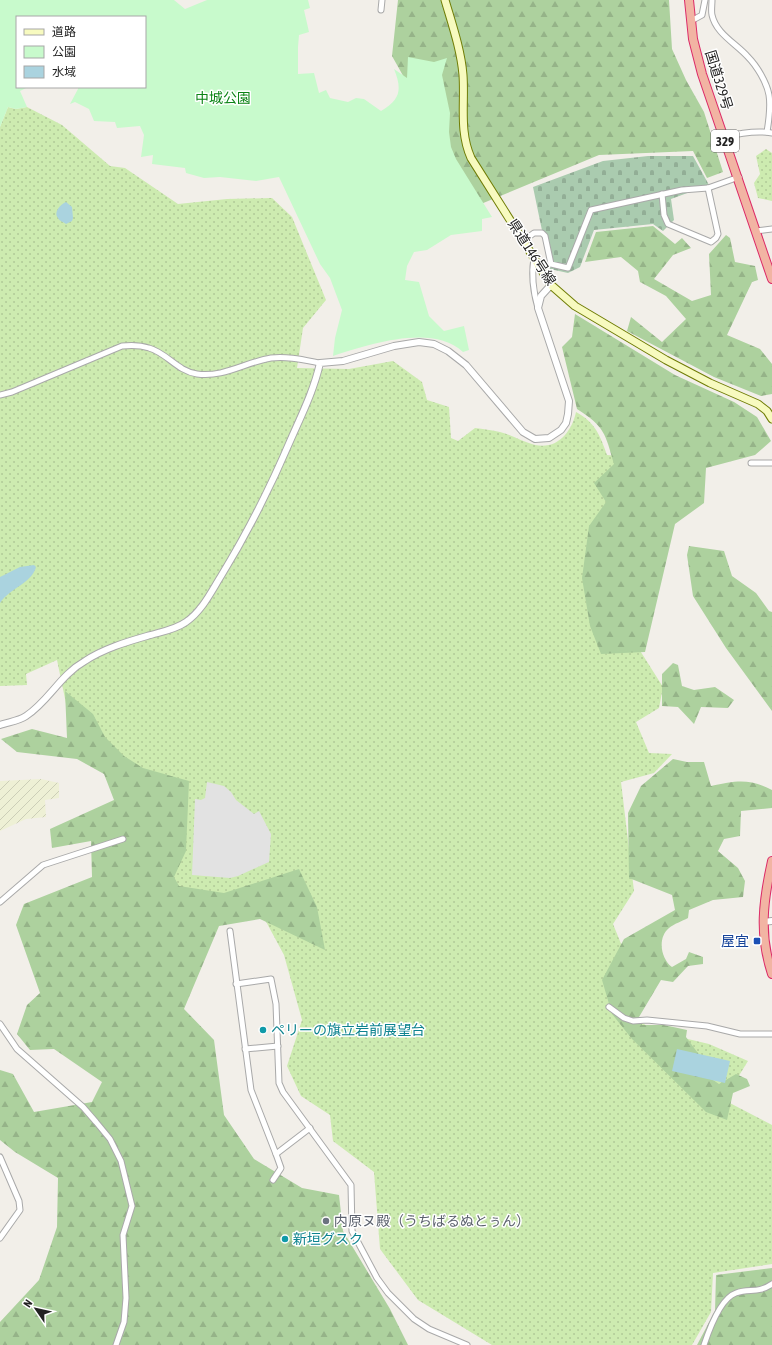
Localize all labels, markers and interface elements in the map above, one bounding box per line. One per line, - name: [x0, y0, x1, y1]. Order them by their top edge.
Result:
- legend: [16, 16, 146, 88]
- text: 道路: [52, 25, 76, 39]
- text: 公園: [52, 45, 76, 59]
- street label: 国道329号: [702, 48, 736, 112]
- text: 水域: [52, 65, 76, 79]
- park label: 中城公園: [195, 90, 251, 106]
- road number: 329: [711, 130, 739, 152]
- street label: 県道146号線: [505, 216, 559, 288]
- place label: 屋宜: [721, 933, 749, 949]
- marker: 屋宜: [752, 936, 762, 946]
- place label: ペリーの旗立岩前展望台: [271, 1022, 425, 1038]
- marker: ペリーの旗立岩前展望台: [258, 1025, 268, 1035]
- place label: 内原ヌ殿（うちばるぬとぅん）: [334, 1213, 530, 1229]
- marker: 内原ヌ殿（うちばるぬとぅん）: [321, 1216, 331, 1226]
- place label: 新垣グスク: [293, 1231, 363, 1247]
- marker: 新垣グスク: [280, 1234, 290, 1244]
- north arrow: [16, 1289, 56, 1329]
- text: N: [21, 1297, 35, 1309]

